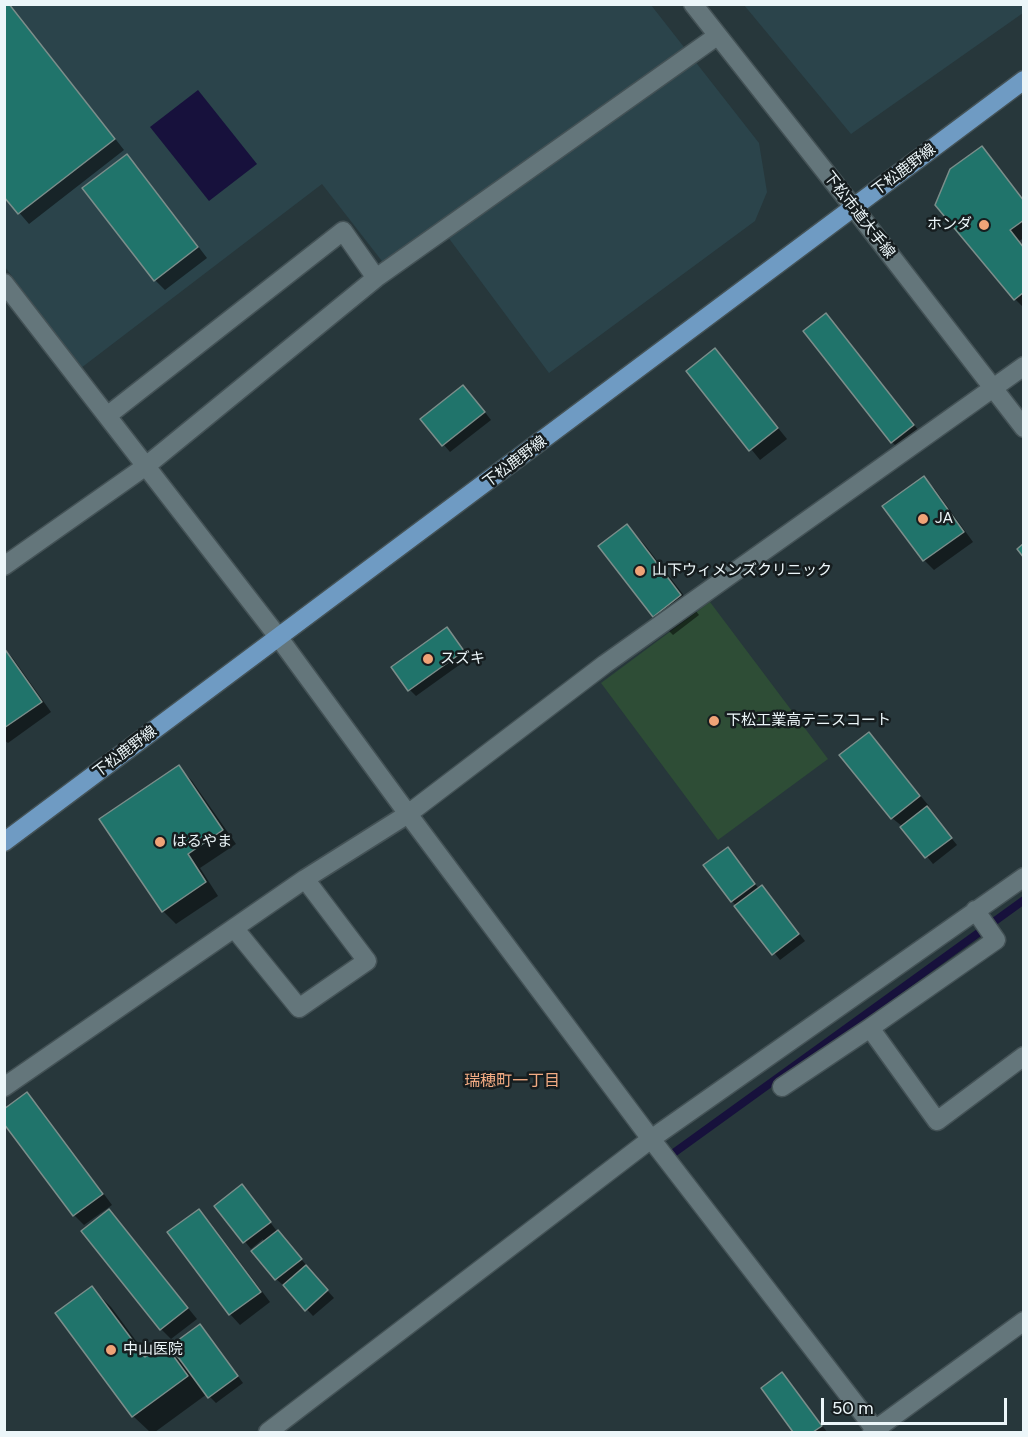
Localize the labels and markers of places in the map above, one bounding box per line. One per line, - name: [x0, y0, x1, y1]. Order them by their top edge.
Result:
- place label: ホンダ: [927, 216, 972, 234]
- marker: ホンダ: [977, 218, 991, 232]
- place label: JA: [935, 510, 953, 528]
- marker: JA: [916, 512, 930, 526]
- place label: 山下ウィメンズクリニック: [652, 562, 832, 580]
- marker: 山下ウィメンズクリニック: [633, 564, 647, 578]
- place label: スズキ: [440, 650, 485, 668]
- marker: スズキ: [421, 652, 435, 666]
- place label: 下松工業高テニスコート: [726, 712, 891, 730]
- marker: 下松工業高テニスコート: [707, 714, 721, 728]
- place label: はるやま: [172, 833, 232, 851]
- marker: はるやま: [153, 835, 167, 849]
- place label: 中山医院: [123, 1341, 183, 1359]
- marker: 中山医院: [104, 1343, 118, 1357]

